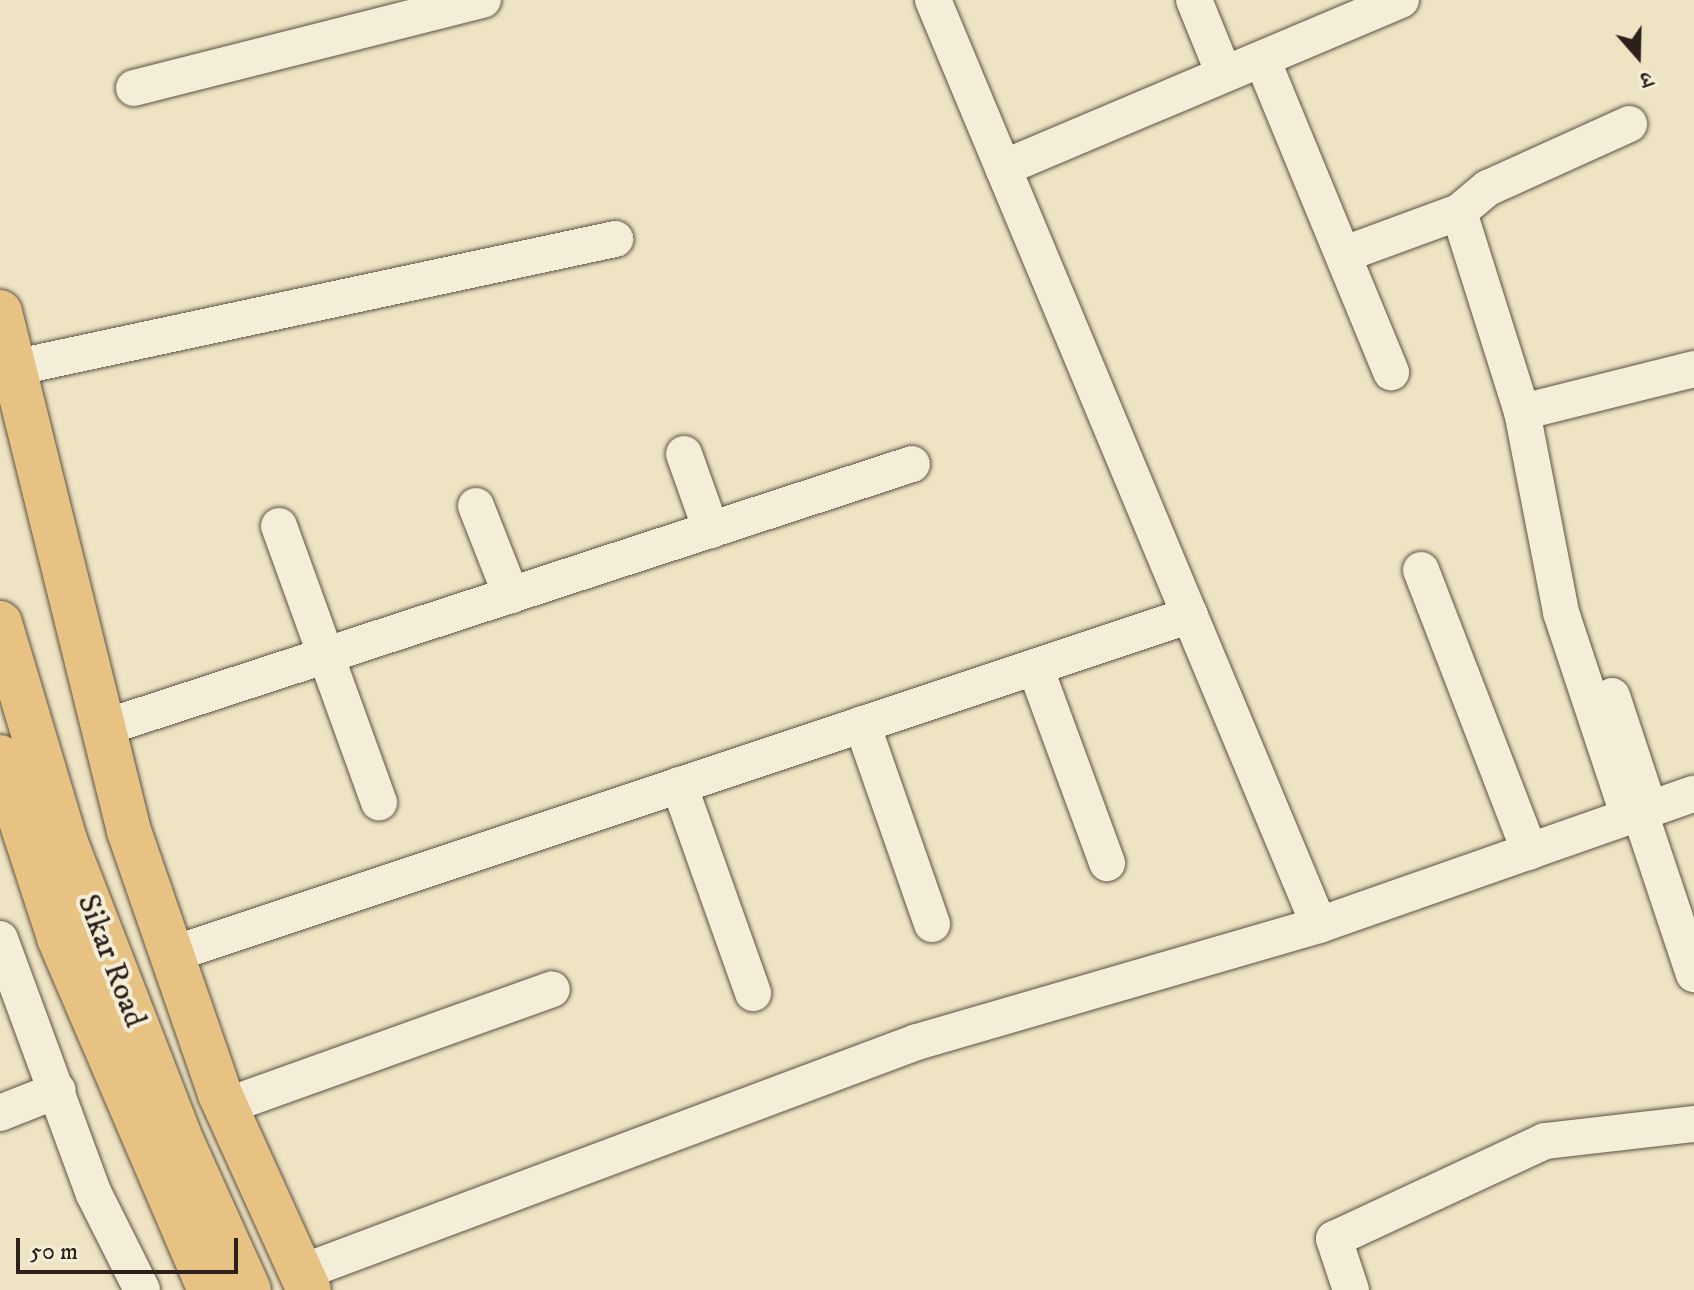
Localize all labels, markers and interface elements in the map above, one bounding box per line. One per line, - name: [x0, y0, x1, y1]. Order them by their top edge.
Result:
- north arrow: [1598, 16, 1678, 96]
- text: उ: [1637, 64, 1656, 94]
- street label: Sikar Road: [68, 889, 154, 1033]
- scale bar: [20, 1222, 242, 1272]
- text: 50 m: [30, 1237, 78, 1267]

